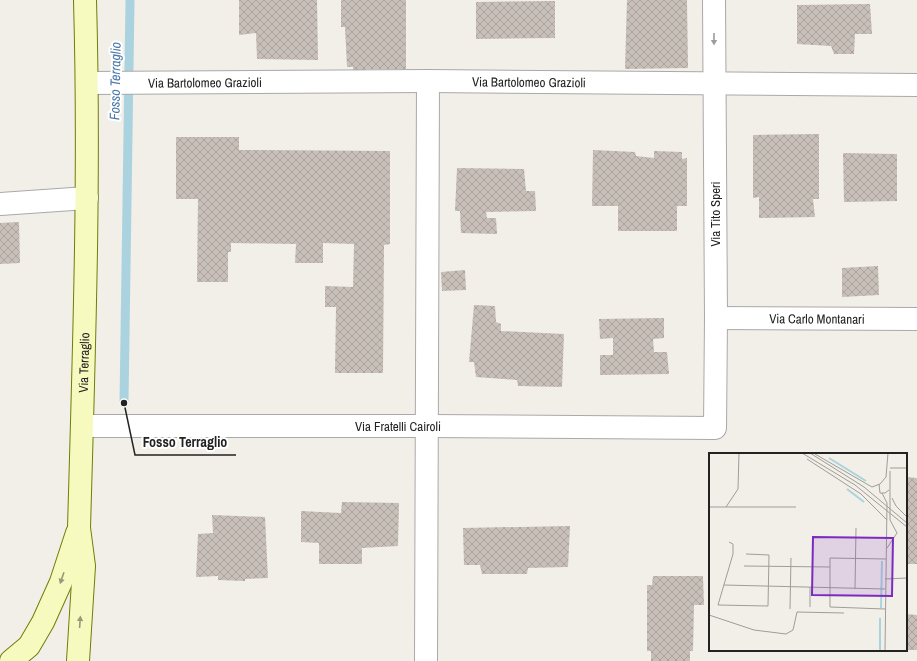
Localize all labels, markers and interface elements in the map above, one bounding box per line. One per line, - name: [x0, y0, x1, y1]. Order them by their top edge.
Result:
- one-way arrow: [711, 33, 717, 46]
- water label: Fosso Terraglio: [105, 42, 125, 120]
- street label: Via Bartolomeo Grazioli: [148, 73, 262, 91]
- street label: Via Bartolomeo Grazioli: [472, 73, 586, 91]
- street label: Via Tito Speri: [707, 181, 724, 247]
- street label: Via Carlo Montanari: [769, 310, 865, 327]
- street label: Via Terraglio: [74, 332, 93, 393]
- street label: Via Fratelli Cairoli: [355, 417, 441, 435]
- callout: Fosso Terraglio: [135, 429, 236, 455]
- text: Fosso Terraglio: [143, 433, 227, 451]
- inset map: [709, 453, 907, 651]
- one-way arrow: [59, 572, 65, 584]
- one-way arrow: [77, 616, 84, 628]

